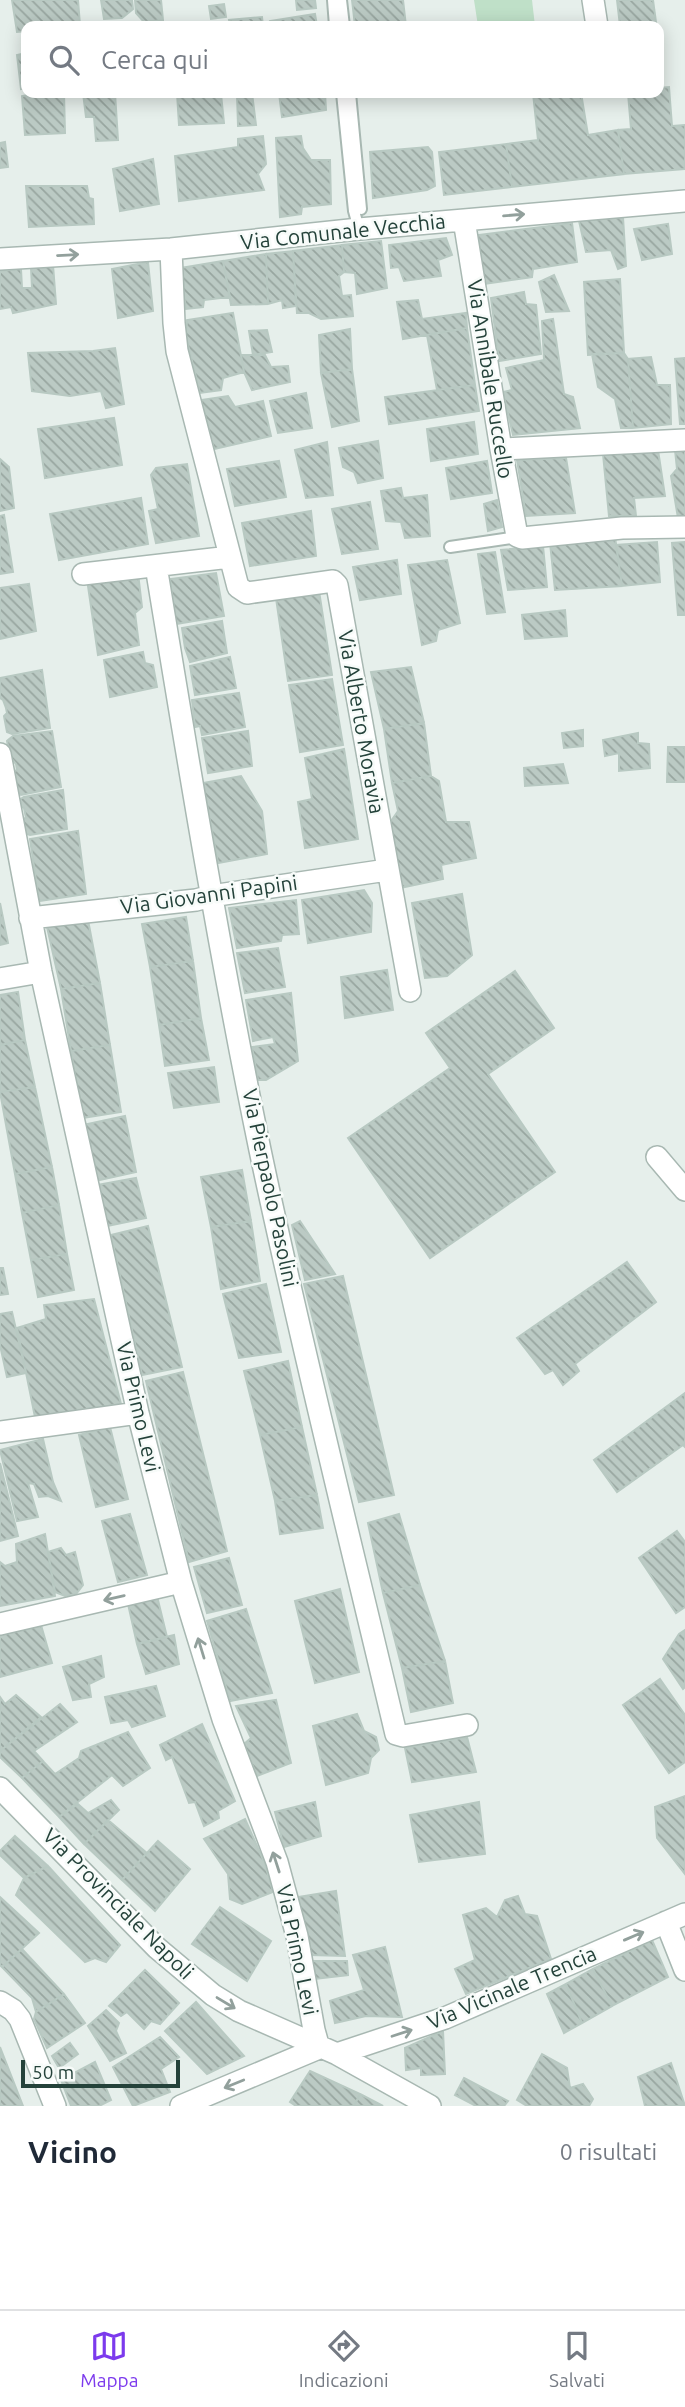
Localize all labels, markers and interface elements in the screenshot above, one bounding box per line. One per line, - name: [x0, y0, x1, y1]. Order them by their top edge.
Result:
- search box: [21, 21, 664, 98]
- icon: search: [45, 41, 83, 79]
- text: Cerca qui: [101, 45, 209, 74]
- street label: Via Comunale Vecchia: [239, 208, 447, 254]
- one-way arrow: [503, 208, 525, 221]
- one-way arrow: [56, 248, 79, 261]
- street label: Via Annibale Ruccello: [463, 277, 519, 480]
- street label: Via Alberto Moravia: [334, 628, 390, 816]
- street label: Via Giovanni Papini: [119, 870, 299, 918]
- street label: Via Pierpaolo Pasolini: [238, 1086, 304, 1289]
- street label: Via Primo Levi: [112, 1339, 166, 1474]
- one-way arrow: [103, 1592, 126, 1605]
- one-way arrow: [194, 1637, 207, 1659]
- street label: Via Provinciale Napoli: [38, 1823, 199, 1984]
- one-way arrow: [269, 1852, 282, 1874]
- street label: Via Primo Levi: [272, 1882, 324, 2017]
- one-way arrow: [623, 1929, 645, 1942]
- street label: Via Vicinale Trencia: [423, 1941, 600, 2034]
- one-way arrow: [216, 1997, 236, 2011]
- one-way arrow: [390, 2025, 412, 2038]
- scale bar: [21, 2057, 180, 2089]
- text: 50 m: [32, 2061, 74, 2083]
- one-way arrow: [224, 2078, 245, 2091]
- text: Vicino: [28, 2135, 117, 2169]
- text: 0 risultati: [560, 2139, 657, 2164]
- tab: Mappa: [80, 2327, 138, 2391]
- tab: Indicazioni: [299, 2327, 389, 2391]
- tab: Salvati: [549, 2327, 605, 2391]

